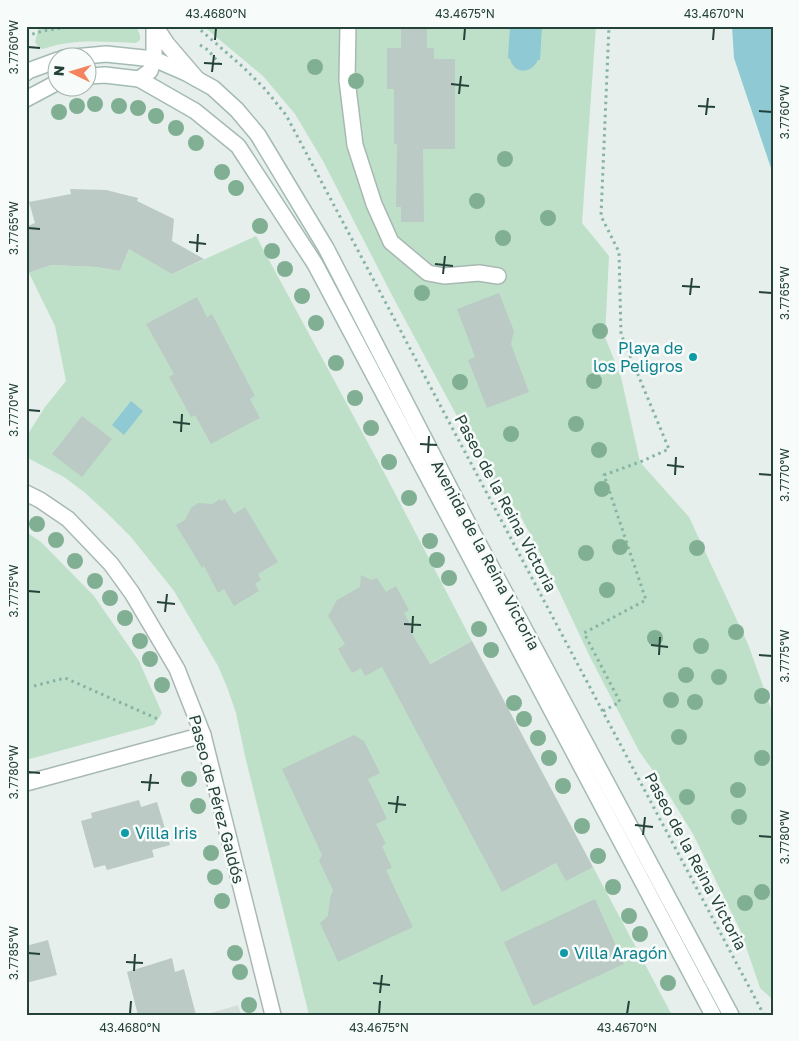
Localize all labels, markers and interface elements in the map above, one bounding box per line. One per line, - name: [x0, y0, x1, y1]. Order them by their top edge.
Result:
- text: 43.4680°N: [185, 6, 247, 21]
- text: 43.4675°N: [435, 6, 495, 21]
- text: 43.4670°N: [684, 6, 744, 21]
- text: 3.7760°W: [6, 19, 21, 74]
- north arrow: [48, 48, 98, 98]
- text: N: [50, 65, 67, 77]
- text: 3.7760°W: [777, 84, 792, 139]
- text: 3.7765°W: [6, 201, 21, 255]
- text: 3.7765°W: [777, 266, 792, 320]
- place label: Playa de los Peligros: [593, 338, 683, 376]
- marker: Playa de los Peligros: [687, 351, 699, 363]
- text: 3.7770°W: [6, 383, 21, 437]
- street label: Paseo de la Reina Victoria: [451, 411, 561, 595]
- text: 3.7770°W: [777, 448, 792, 502]
- street label: Avenida de la Reina Victoria: [427, 457, 545, 653]
- text: 3.7775°W: [6, 564, 21, 617]
- text: 3.7775°W: [777, 629, 792, 682]
- street label: Paseo de Pérez Galdós: [185, 712, 249, 886]
- text: 3.7780°W: [6, 744, 21, 799]
- street label: Paseo de la Reina Victoria: [641, 769, 751, 953]
- text: 3.7780°W: [777, 809, 792, 864]
- place label: Villa Iris: [135, 823, 197, 843]
- marker: Villa Iris: [119, 827, 131, 839]
- text: 3.7785°W: [6, 926, 21, 980]
- place label: Villa Aragón: [574, 943, 667, 963]
- marker: Villa Aragón: [558, 947, 570, 959]
- text: 43.4680°N: [99, 1020, 161, 1035]
- text: 43.4675°N: [349, 1020, 409, 1035]
- text: 43.4670°N: [597, 1020, 657, 1035]

